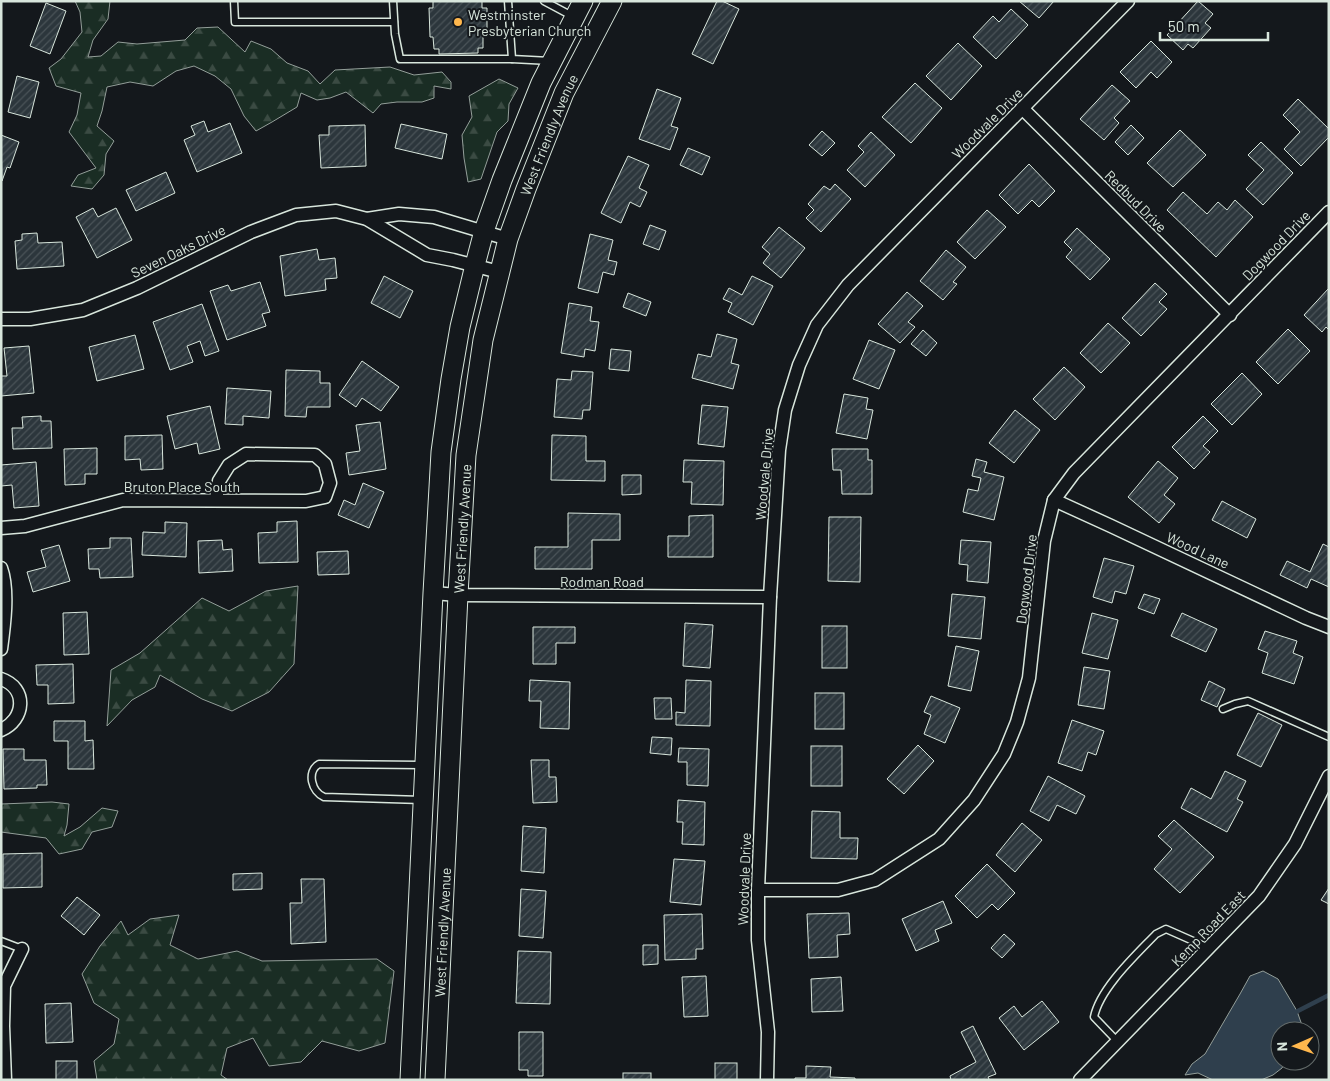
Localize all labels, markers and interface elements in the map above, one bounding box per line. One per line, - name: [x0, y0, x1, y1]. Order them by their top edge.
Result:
- place label: Westminster Presbyterian Church: [468, 6, 591, 39]
- scale bar: [1160, 10, 1268, 42]
- marker: Westminster Presbyterian Church: [452, 16, 464, 28]
- text: 50 m: [1168, 17, 1200, 35]
- street label: West Friendly Avenue: [516, 71, 581, 198]
- street label: Woodvale Drive: [948, 84, 1026, 162]
- street label: Redbud Drive: [1102, 167, 1170, 235]
- street label: Dogwood Drive: [1238, 207, 1314, 283]
- street label: Seven Oaks Drive: [128, 221, 228, 281]
- street label: Woodvale Drive: [751, 427, 777, 521]
- street label: West Friendly Avenue: [450, 463, 474, 594]
- street label: Bruton Place South: [124, 478, 240, 495]
- street label: Wood Lane: [1164, 528, 1232, 572]
- street label: Dogwood Drive: [1012, 533, 1040, 625]
- street label: Rodman Road: [560, 573, 644, 590]
- street label: Woodvale Drive: [734, 832, 754, 926]
- street label: West Friendly Avenue: [430, 867, 454, 997]
- street label: Kemp Road East: [1167, 886, 1249, 970]
- north arrow: [1270, 1021, 1320, 1071]
- text: N: [1273, 1042, 1290, 1051]

